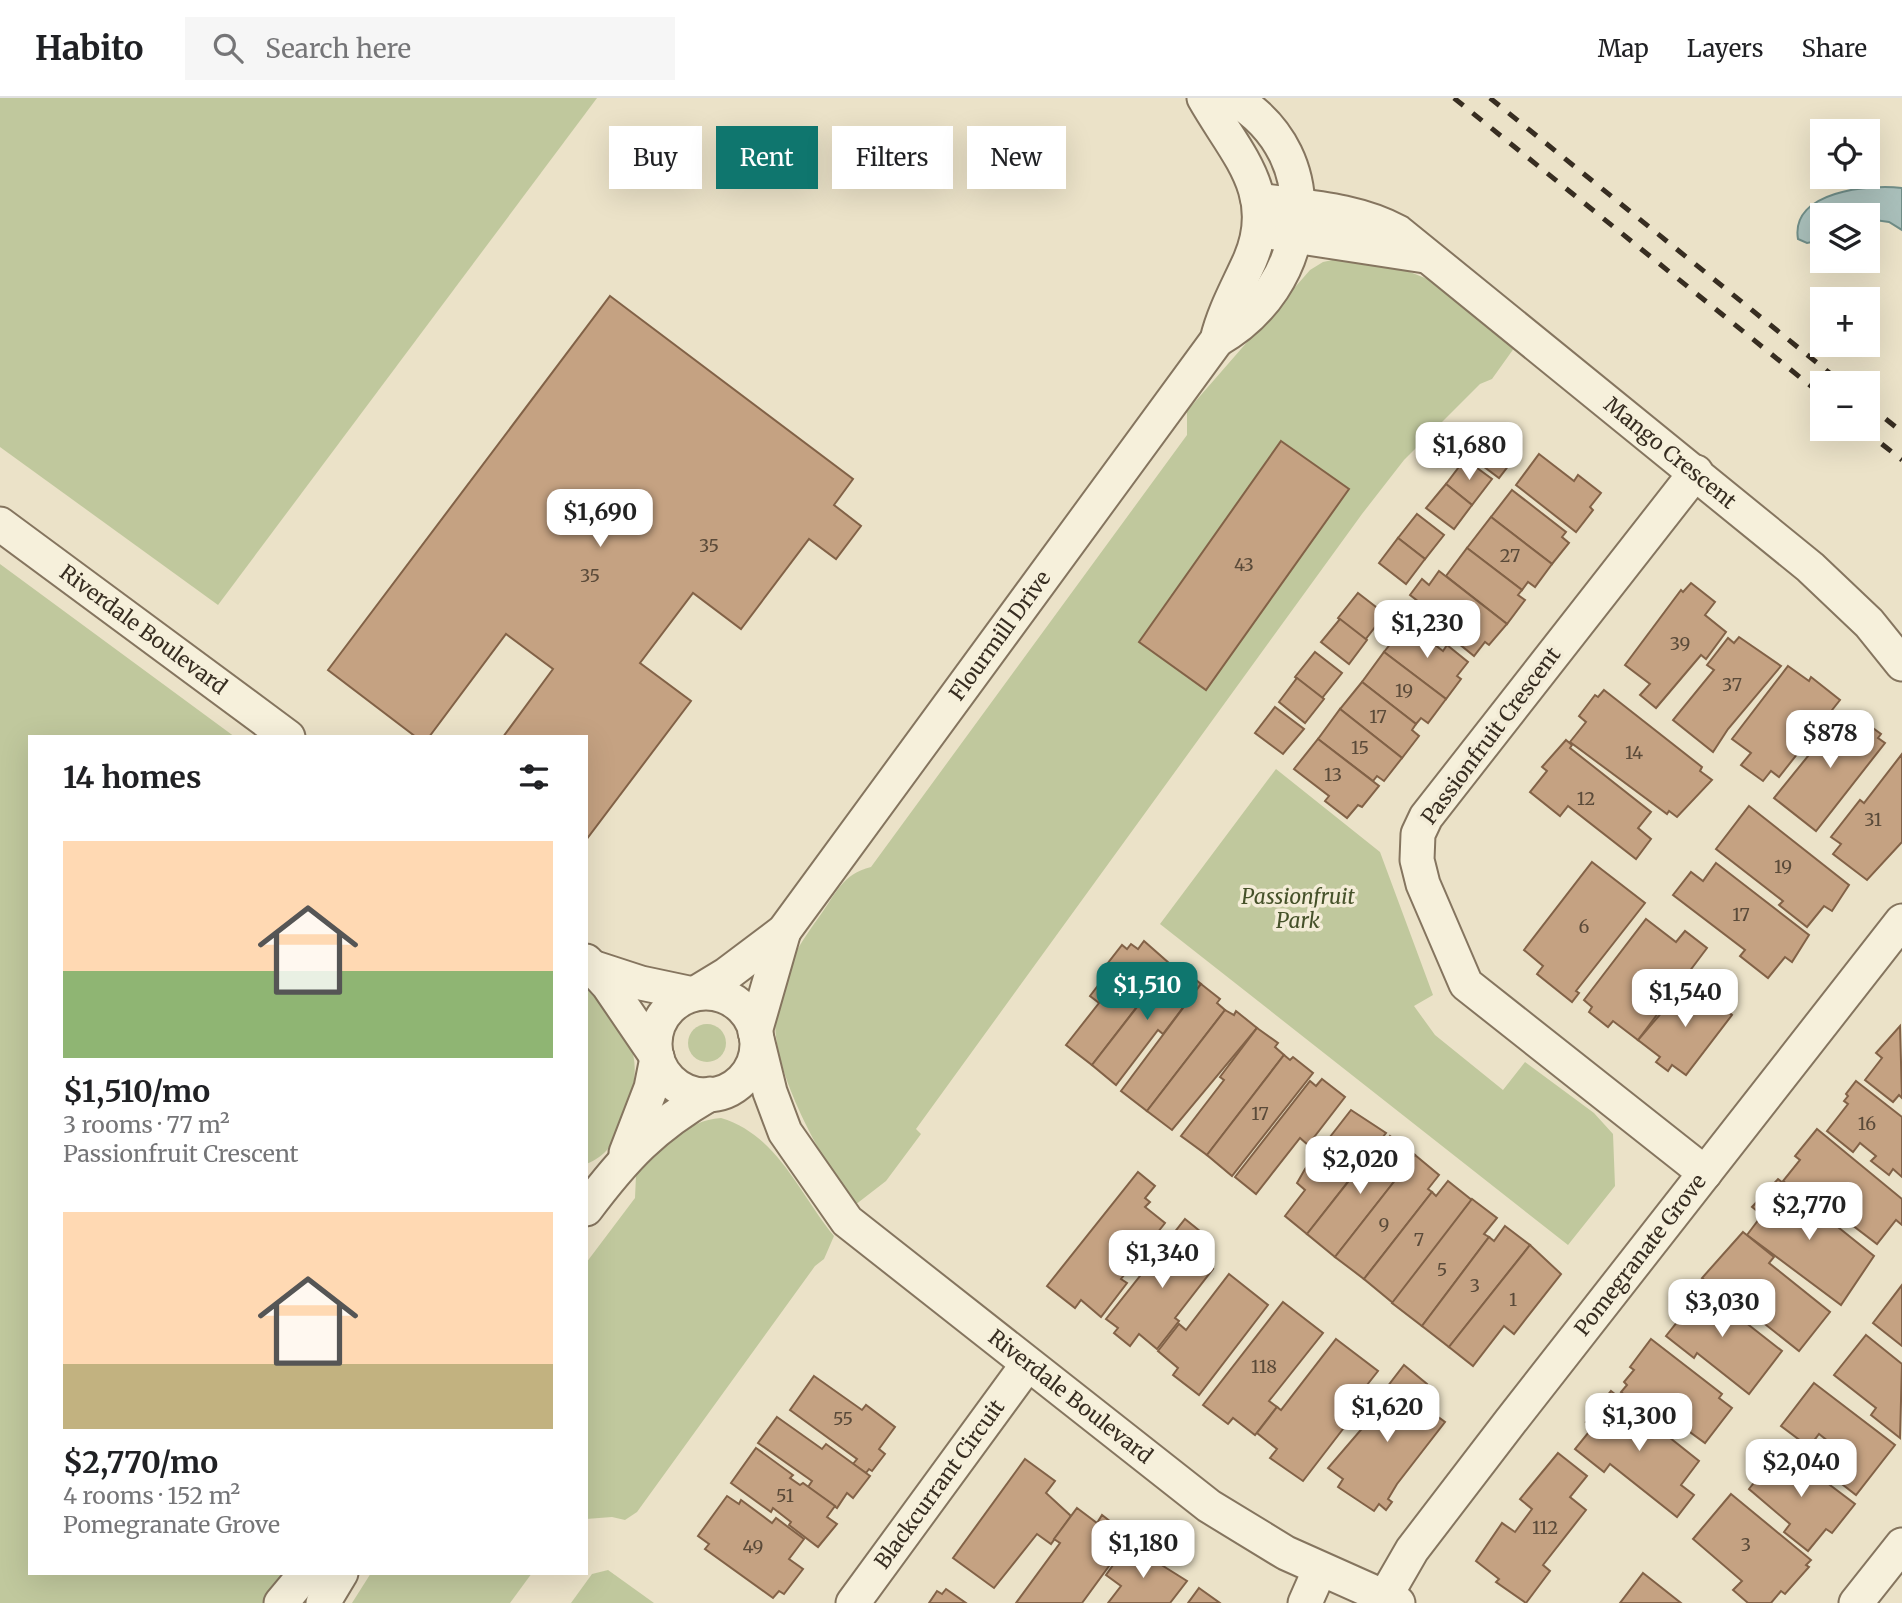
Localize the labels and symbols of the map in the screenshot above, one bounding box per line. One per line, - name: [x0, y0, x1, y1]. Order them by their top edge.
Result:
- street label: Mango Crescent: [1599, 391, 1742, 515]
- pin: $1,680: [1412, 422, 1526, 482]
- pin: $1,690: [543, 490, 657, 549]
- house number: 35: [699, 534, 719, 557]
- house number: 27: [1500, 544, 1520, 567]
- house number: 43: [1234, 553, 1254, 576]
- street label: Riverdale Boulevard: [54, 559, 233, 700]
- house number: 35: [580, 564, 600, 587]
- street label: Flourmill Drive: [943, 565, 1056, 706]
- pin: $1,230: [1370, 601, 1484, 660]
- house number: 39: [1670, 632, 1690, 655]
- street label: Passionfruit Crescent: [1415, 642, 1566, 830]
- house number: 37: [1722, 673, 1742, 696]
- house number: 19: [1395, 679, 1413, 702]
- house number: 17: [1369, 705, 1387, 728]
- pin: $878: [1789, 710, 1871, 770]
- house number: 15: [1351, 736, 1369, 759]
- house number: 14: [1625, 741, 1643, 764]
- house number: 13: [1324, 763, 1342, 786]
- house number: 12: [1577, 787, 1595, 810]
- house number: 31: [1864, 808, 1882, 831]
- house number: 19: [1774, 855, 1792, 878]
- park label: Passionfruit Park: [1241, 883, 1355, 934]
- house number: 17: [1732, 903, 1750, 926]
- house number: 6: [1579, 915, 1590, 938]
- pin: $1,510: [1090, 962, 1204, 1022]
- pin: $1,540: [1628, 970, 1742, 1029]
- house number: 17: [1251, 1102, 1269, 1125]
- house number: 16: [1858, 1112, 1876, 1135]
- pin: $2,020: [1303, 1136, 1417, 1196]
- street label: Pomegranate Grove: [1568, 1168, 1712, 1341]
- pin: $2,770: [1752, 1182, 1866, 1242]
- house number: 9: [1379, 1213, 1389, 1236]
- house number: 7: [1414, 1228, 1424, 1251]
- pin: $1,340: [1105, 1230, 1219, 1290]
- house number: 5: [1437, 1258, 1447, 1281]
- house number: 3: [1470, 1274, 1480, 1297]
- pin: $3,030: [1665, 1280, 1779, 1339]
- house number: 1: [1509, 1288, 1517, 1311]
- street label: Riverdale Boulevard: [983, 1323, 1158, 1470]
- house number: 118: [1251, 1355, 1277, 1378]
- pin: $1,620: [1330, 1384, 1444, 1444]
- street label: Blackcurrant Circuit: [869, 1394, 1010, 1574]
- pin: $1,300: [1582, 1394, 1696, 1453]
- house number: 55: [833, 1407, 853, 1430]
- pin: $2,040: [1744, 1440, 1858, 1499]
- house number: 51: [776, 1484, 794, 1507]
- house number: 112: [1532, 1516, 1558, 1539]
- pin: $1,180: [1086, 1520, 1200, 1580]
- house number: 3: [1741, 1533, 1751, 1556]
- house number: 49: [743, 1535, 763, 1558]

